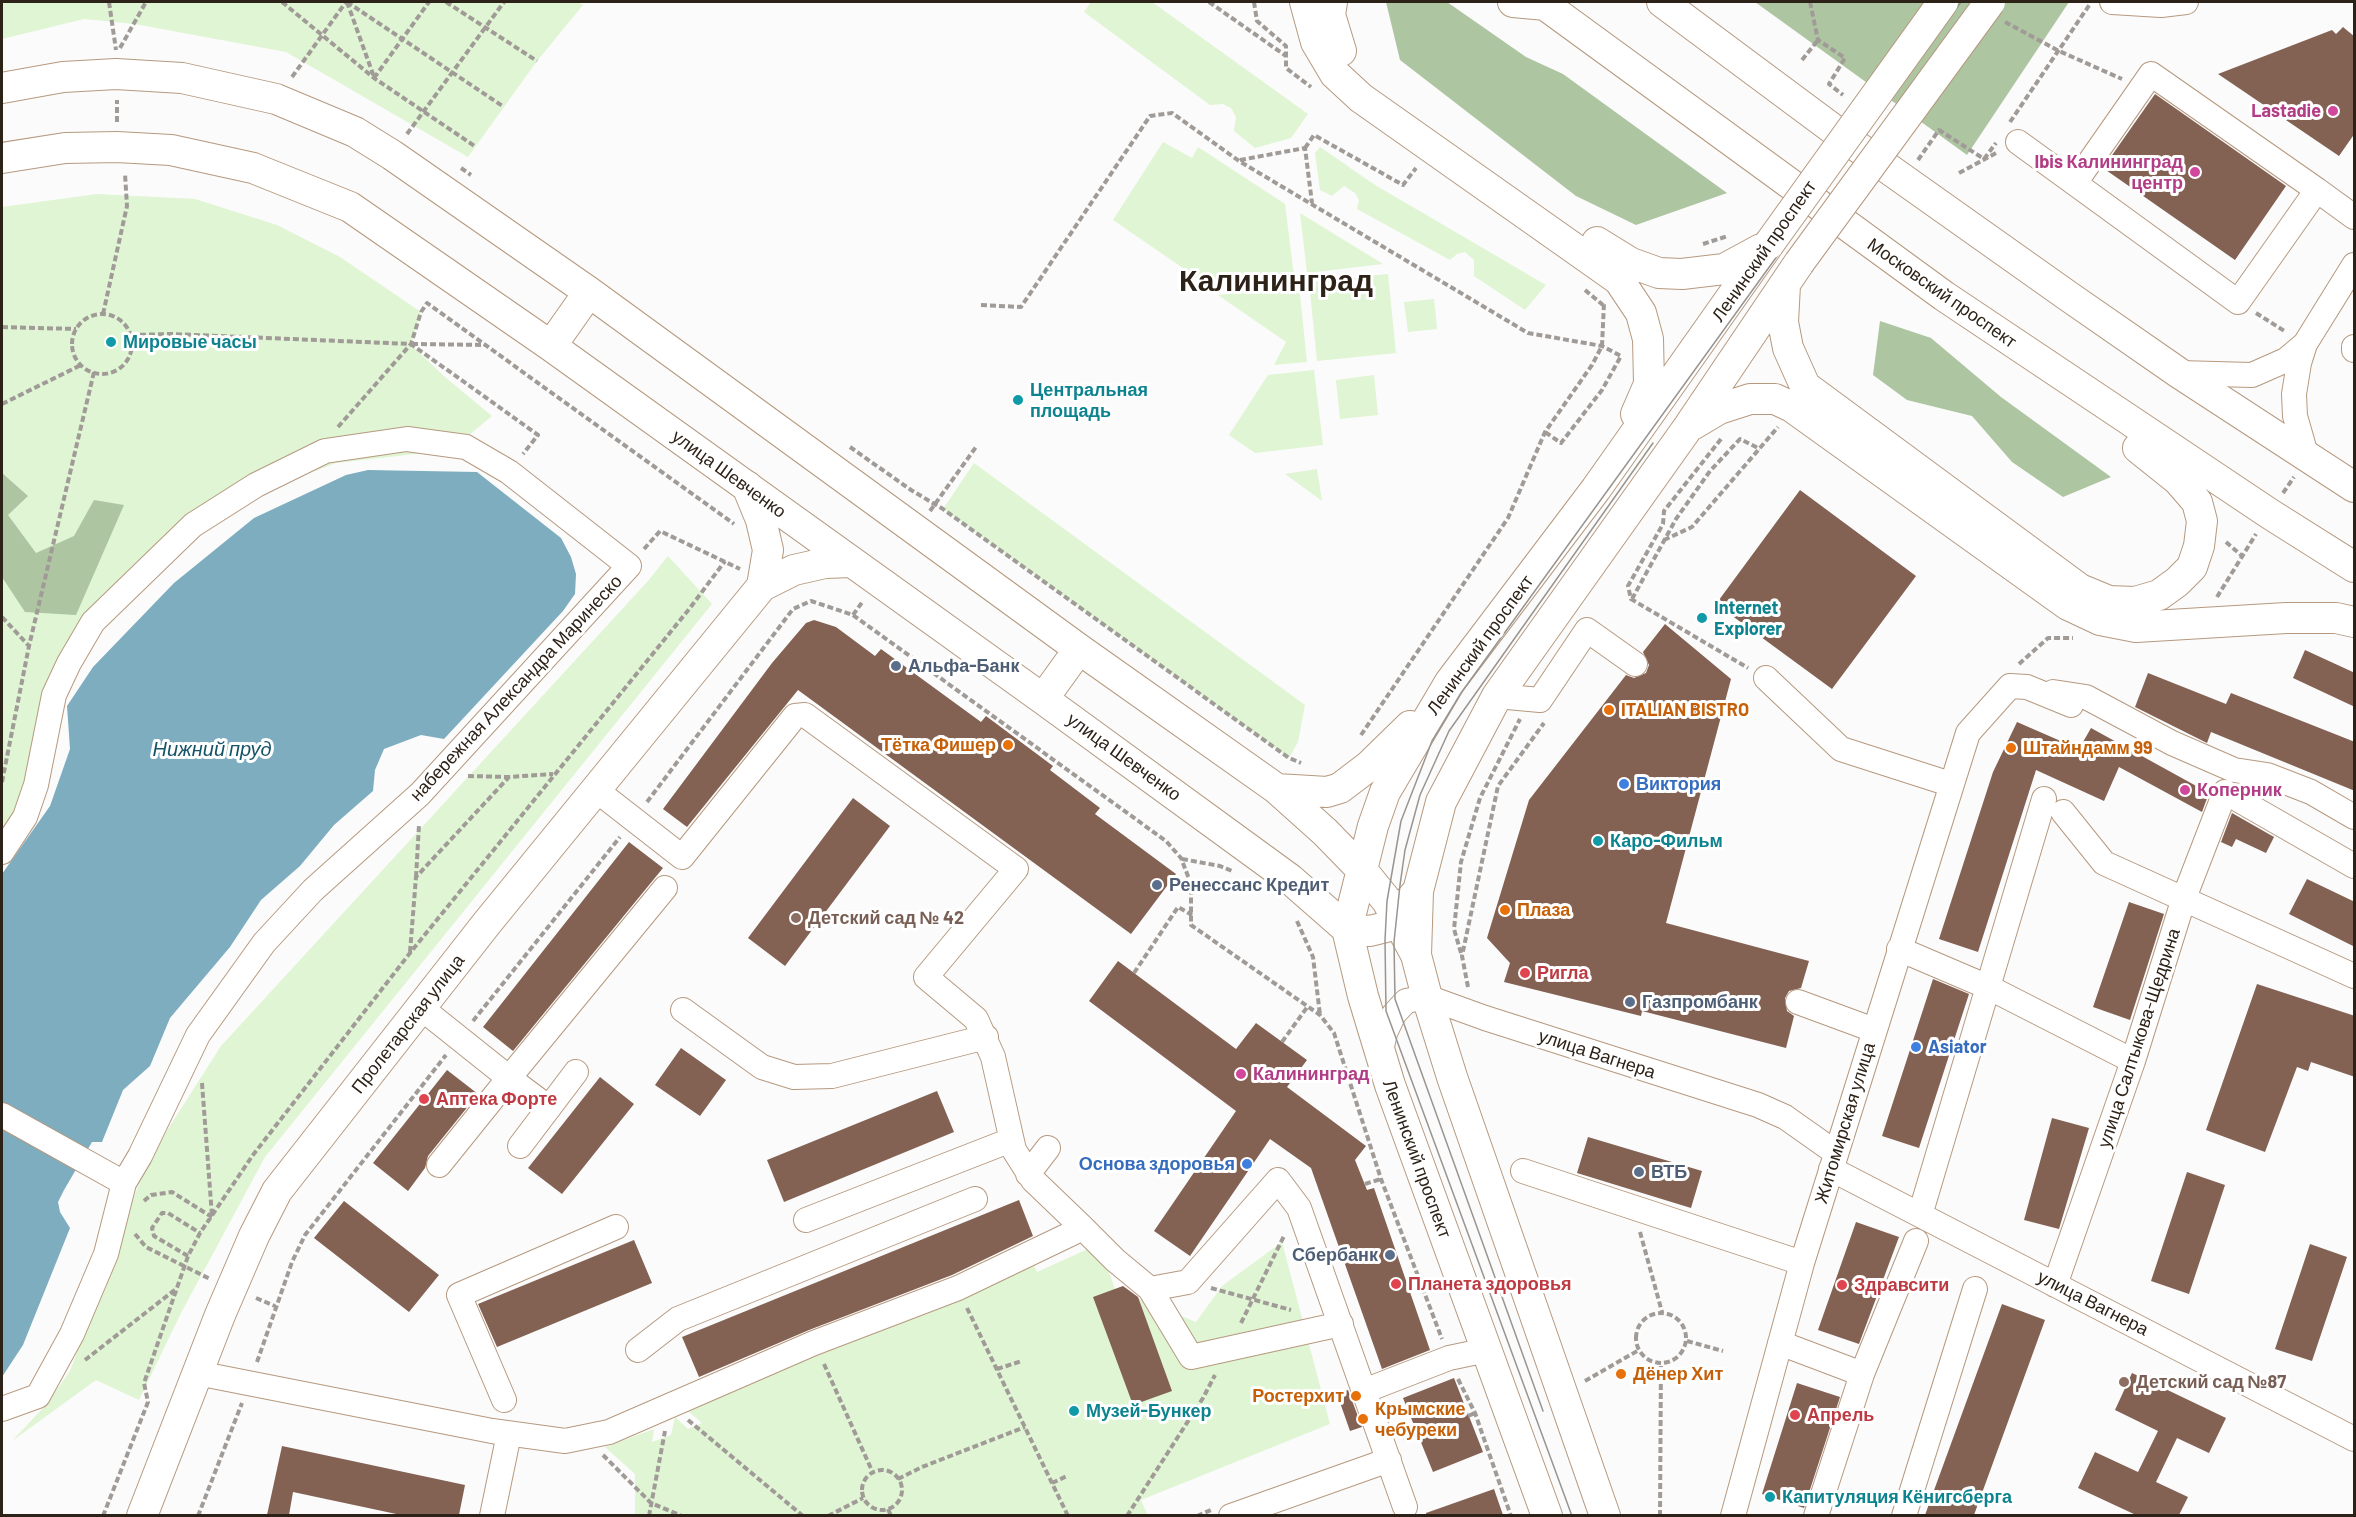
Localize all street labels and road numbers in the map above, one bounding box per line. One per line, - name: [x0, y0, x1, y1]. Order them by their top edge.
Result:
- street label: Ленинский проспект: [1707, 176, 1821, 326]
- street label: Московский проспект: [1863, 233, 2021, 353]
- street label: улица Шевченко: [668, 425, 790, 523]
- street label: набережная Александра Маринеско: [405, 570, 627, 806]
- street label: Ленинский проспект: [1422, 571, 1538, 719]
- street label: улица Шевченко: [1063, 708, 1185, 806]
- street label: улица Салтыкова-Щедрина: [2093, 926, 2185, 1150]
- street label: Пролетарская улица: [347, 950, 469, 1098]
- street label: улица Вагнера: [1536, 1025, 1658, 1083]
- street label: Житомирская улица: [1810, 1040, 1880, 1206]
- street label: Ленинский проспект: [1378, 1077, 1456, 1241]
- street label: улица Вагнера: [2034, 1266, 2152, 1340]

